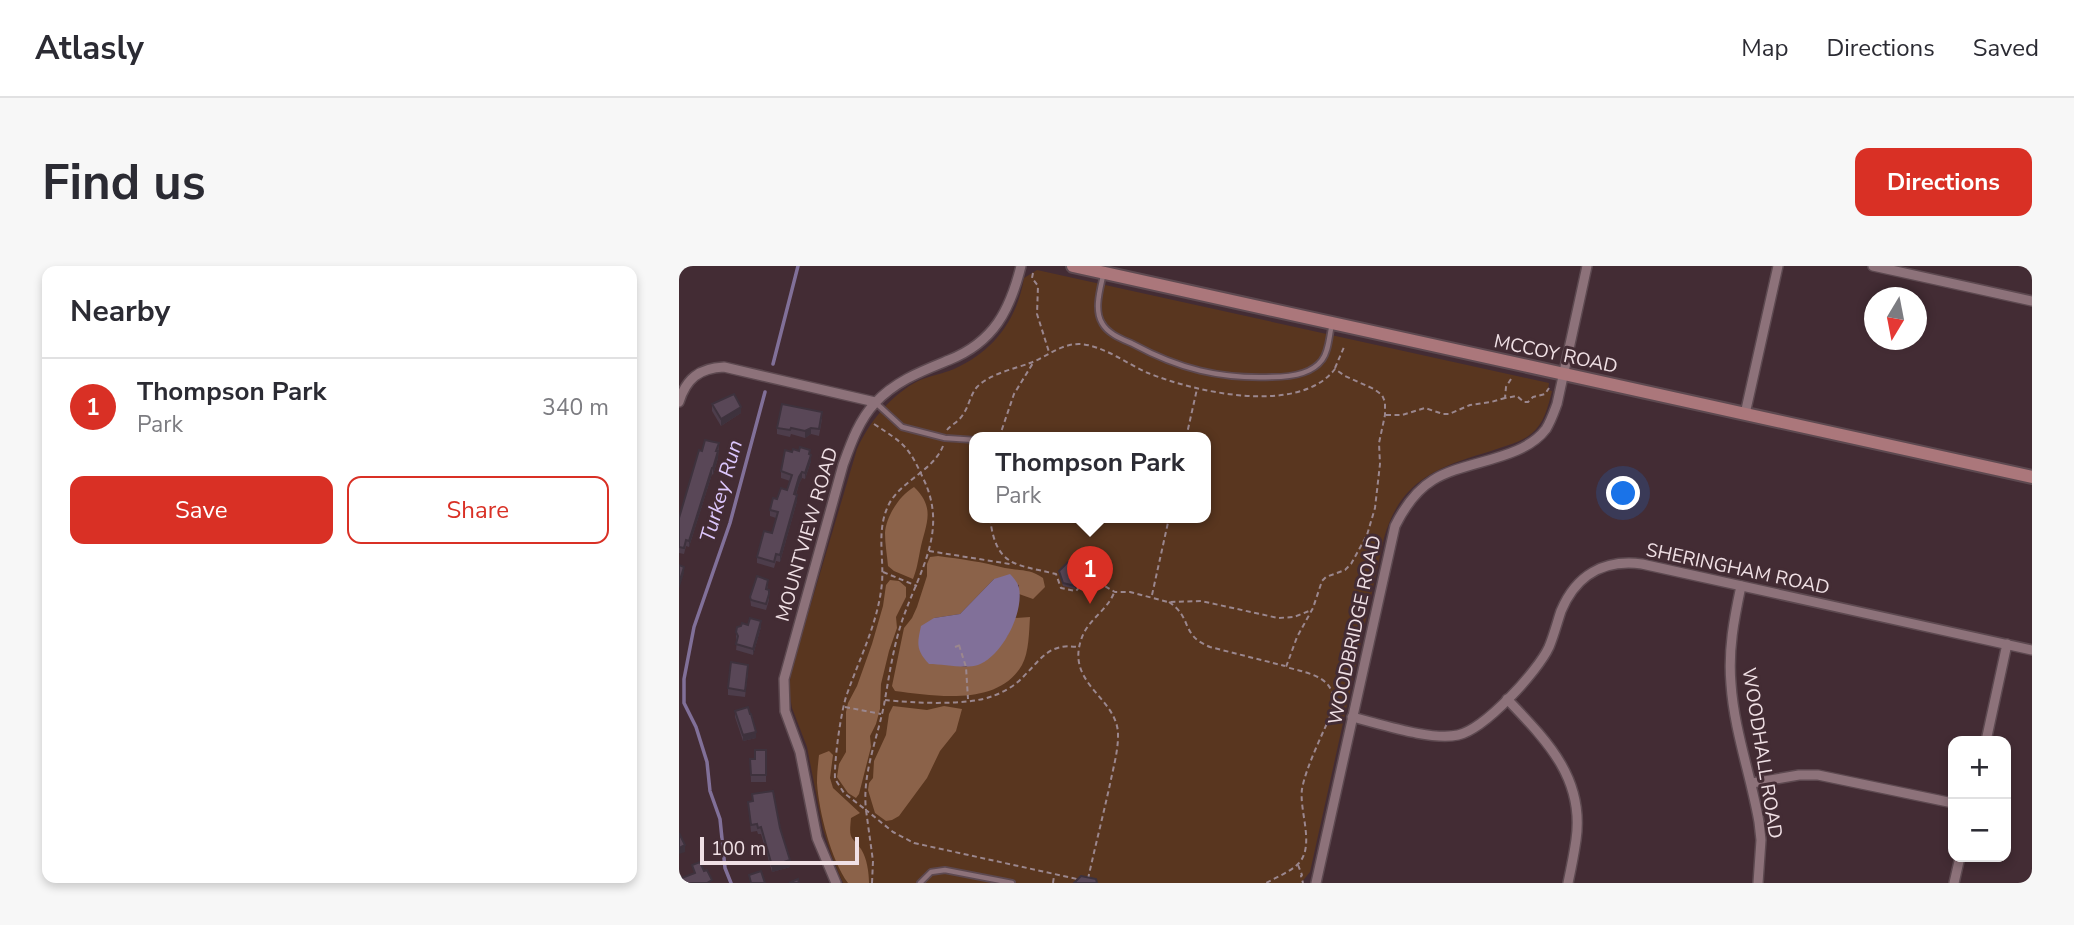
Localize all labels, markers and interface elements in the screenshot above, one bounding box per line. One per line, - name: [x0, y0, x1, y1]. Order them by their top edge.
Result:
- text: Atlasly: [35, 26, 144, 71]
- text: Map: [1741, 32, 1788, 64]
- text: Directions: [1826, 32, 1935, 64]
- text: Saved: [1973, 32, 2039, 64]
- button: Directions: [1855, 148, 2032, 216]
- text: Find us: [42, 149, 206, 216]
- north arrow: [1864, 287, 1927, 350]
- text: Nearby: [70, 291, 170, 332]
- street label: MCCOY ROAD: [1492, 328, 1620, 380]
- text: Thompson Park: [137, 374, 326, 409]
- text: 1: [86, 392, 100, 423]
- text: 340 m: [542, 392, 609, 423]
- text: Park: [137, 409, 183, 440]
- popup: [969, 432, 1211, 523]
- water label: Turkey Run: [693, 436, 749, 546]
- street label: MOUNTVIEW ROAD: [770, 444, 844, 624]
- text: Thompson Park: [995, 445, 1185, 480]
- button: Save: [70, 476, 333, 544]
- button: Share: [347, 476, 609, 544]
- your location: [1606, 476, 1640, 510]
- text: Park: [995, 480, 1041, 511]
- street label: WOODBRIDGE ROAD: [1322, 533, 1388, 727]
- street label: SHERINGHAM ROAD: [1644, 537, 1832, 601]
- pin: 1: [1067, 546, 1113, 604]
- street label: WOODHALL ROAD: [1736, 666, 1788, 840]
- map controls: [1948, 736, 2011, 862]
- button: +: [1948, 736, 2011, 799]
- button: −: [1948, 799, 2011, 862]
- scale bar: [700, 834, 859, 866]
- text: 100 m: [711, 836, 766, 862]

